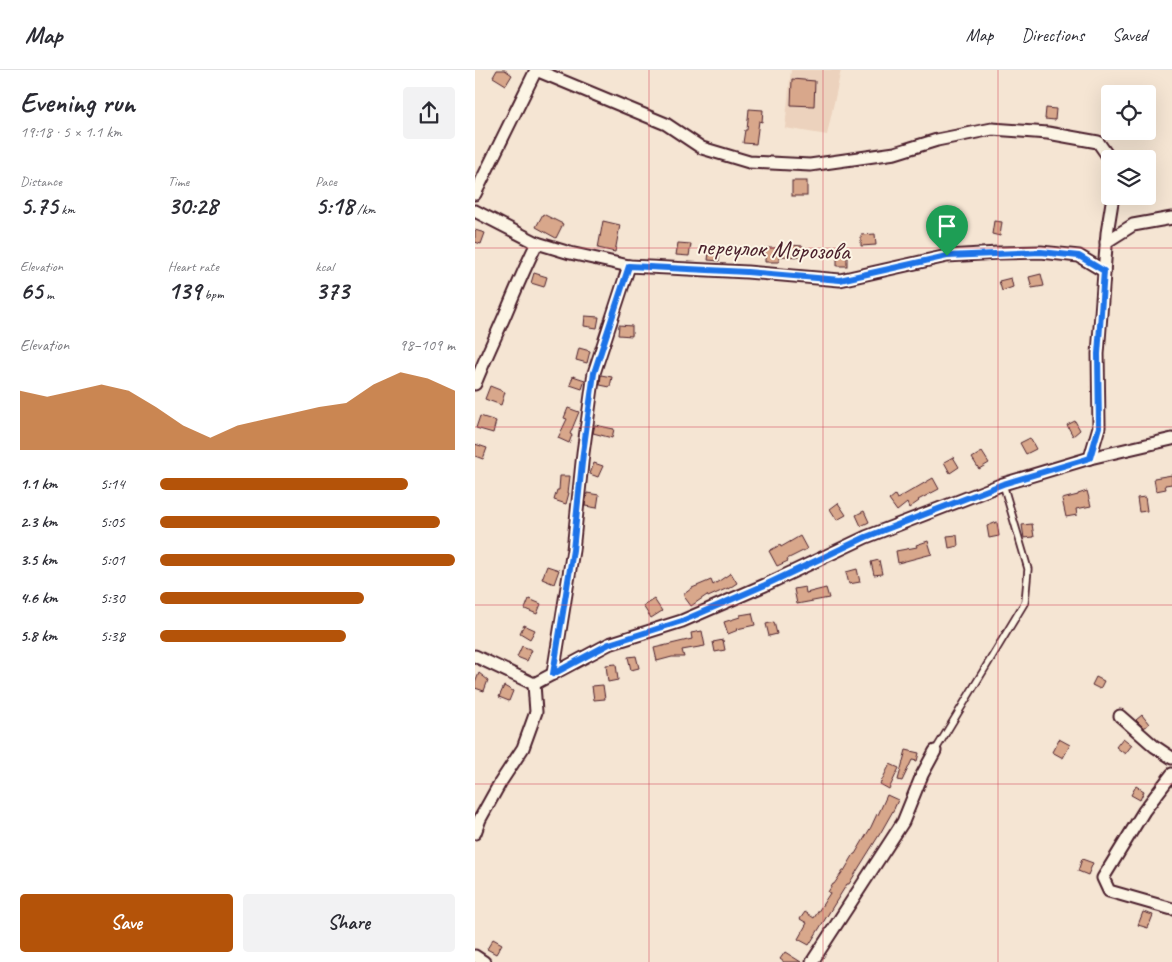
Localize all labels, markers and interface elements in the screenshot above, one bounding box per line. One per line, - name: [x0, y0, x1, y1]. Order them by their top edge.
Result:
- text: Map: [25, 20, 62, 50]
- text: Map: [966, 24, 993, 46]
- text: Directions: [1021, 24, 1084, 46]
- text: Saved: [1112, 24, 1147, 46]
- text: Evening run: [20, 85, 135, 120]
- map controls: [1101, 85, 1156, 205]
- button: locate: [1101, 85, 1156, 140]
- button: share: [403, 87, 455, 139]
- text: 19:18 · 5 × 1.1 km: [20, 122, 122, 142]
- button: layers: [1101, 150, 1156, 205]
- text: Distance: [20, 173, 62, 190]
- text: Time: [168, 173, 189, 190]
- text: Pace: [315, 173, 337, 190]
- text: 5.75: [20, 190, 58, 222]
- text: 30:28: [168, 190, 218, 222]
- text: 5:18: [315, 190, 354, 222]
- text: km: [58, 201, 75, 218]
- text: /km: [354, 201, 375, 218]
- pin: [926, 205, 968, 256]
- icon: arrive: [933, 212, 961, 240]
- street label: переулок Морозова: [696, 230, 852, 268]
- text: Elevation: [20, 258, 63, 275]
- text: Heart rate: [168, 258, 219, 275]
- text: kcal: [315, 258, 334, 275]
- text: 65: [20, 275, 43, 307]
- text: 139: [168, 275, 201, 307]
- text: 373: [315, 275, 349, 307]
- text: m: [43, 286, 54, 303]
- text: bpm: [201, 286, 224, 303]
- text: Elevation: [20, 335, 69, 355]
- text: 98–109 m: [399, 335, 455, 355]
- text: 1.1 km: [20, 474, 57, 494]
- text: 5:14: [100, 474, 125, 494]
- text: 2.3 km: [20, 512, 57, 532]
- text: 5:05: [100, 512, 125, 532]
- text: 3.5 km: [20, 550, 57, 570]
- text: 5:01: [100, 550, 125, 570]
- text: 4.6 km: [20, 588, 58, 608]
- text: 5:30: [100, 588, 125, 608]
- text: 5.8 km: [20, 626, 57, 646]
- text: 5:38: [100, 626, 125, 646]
- button: Save: [20, 894, 233, 952]
- button: Share: [243, 894, 455, 952]

